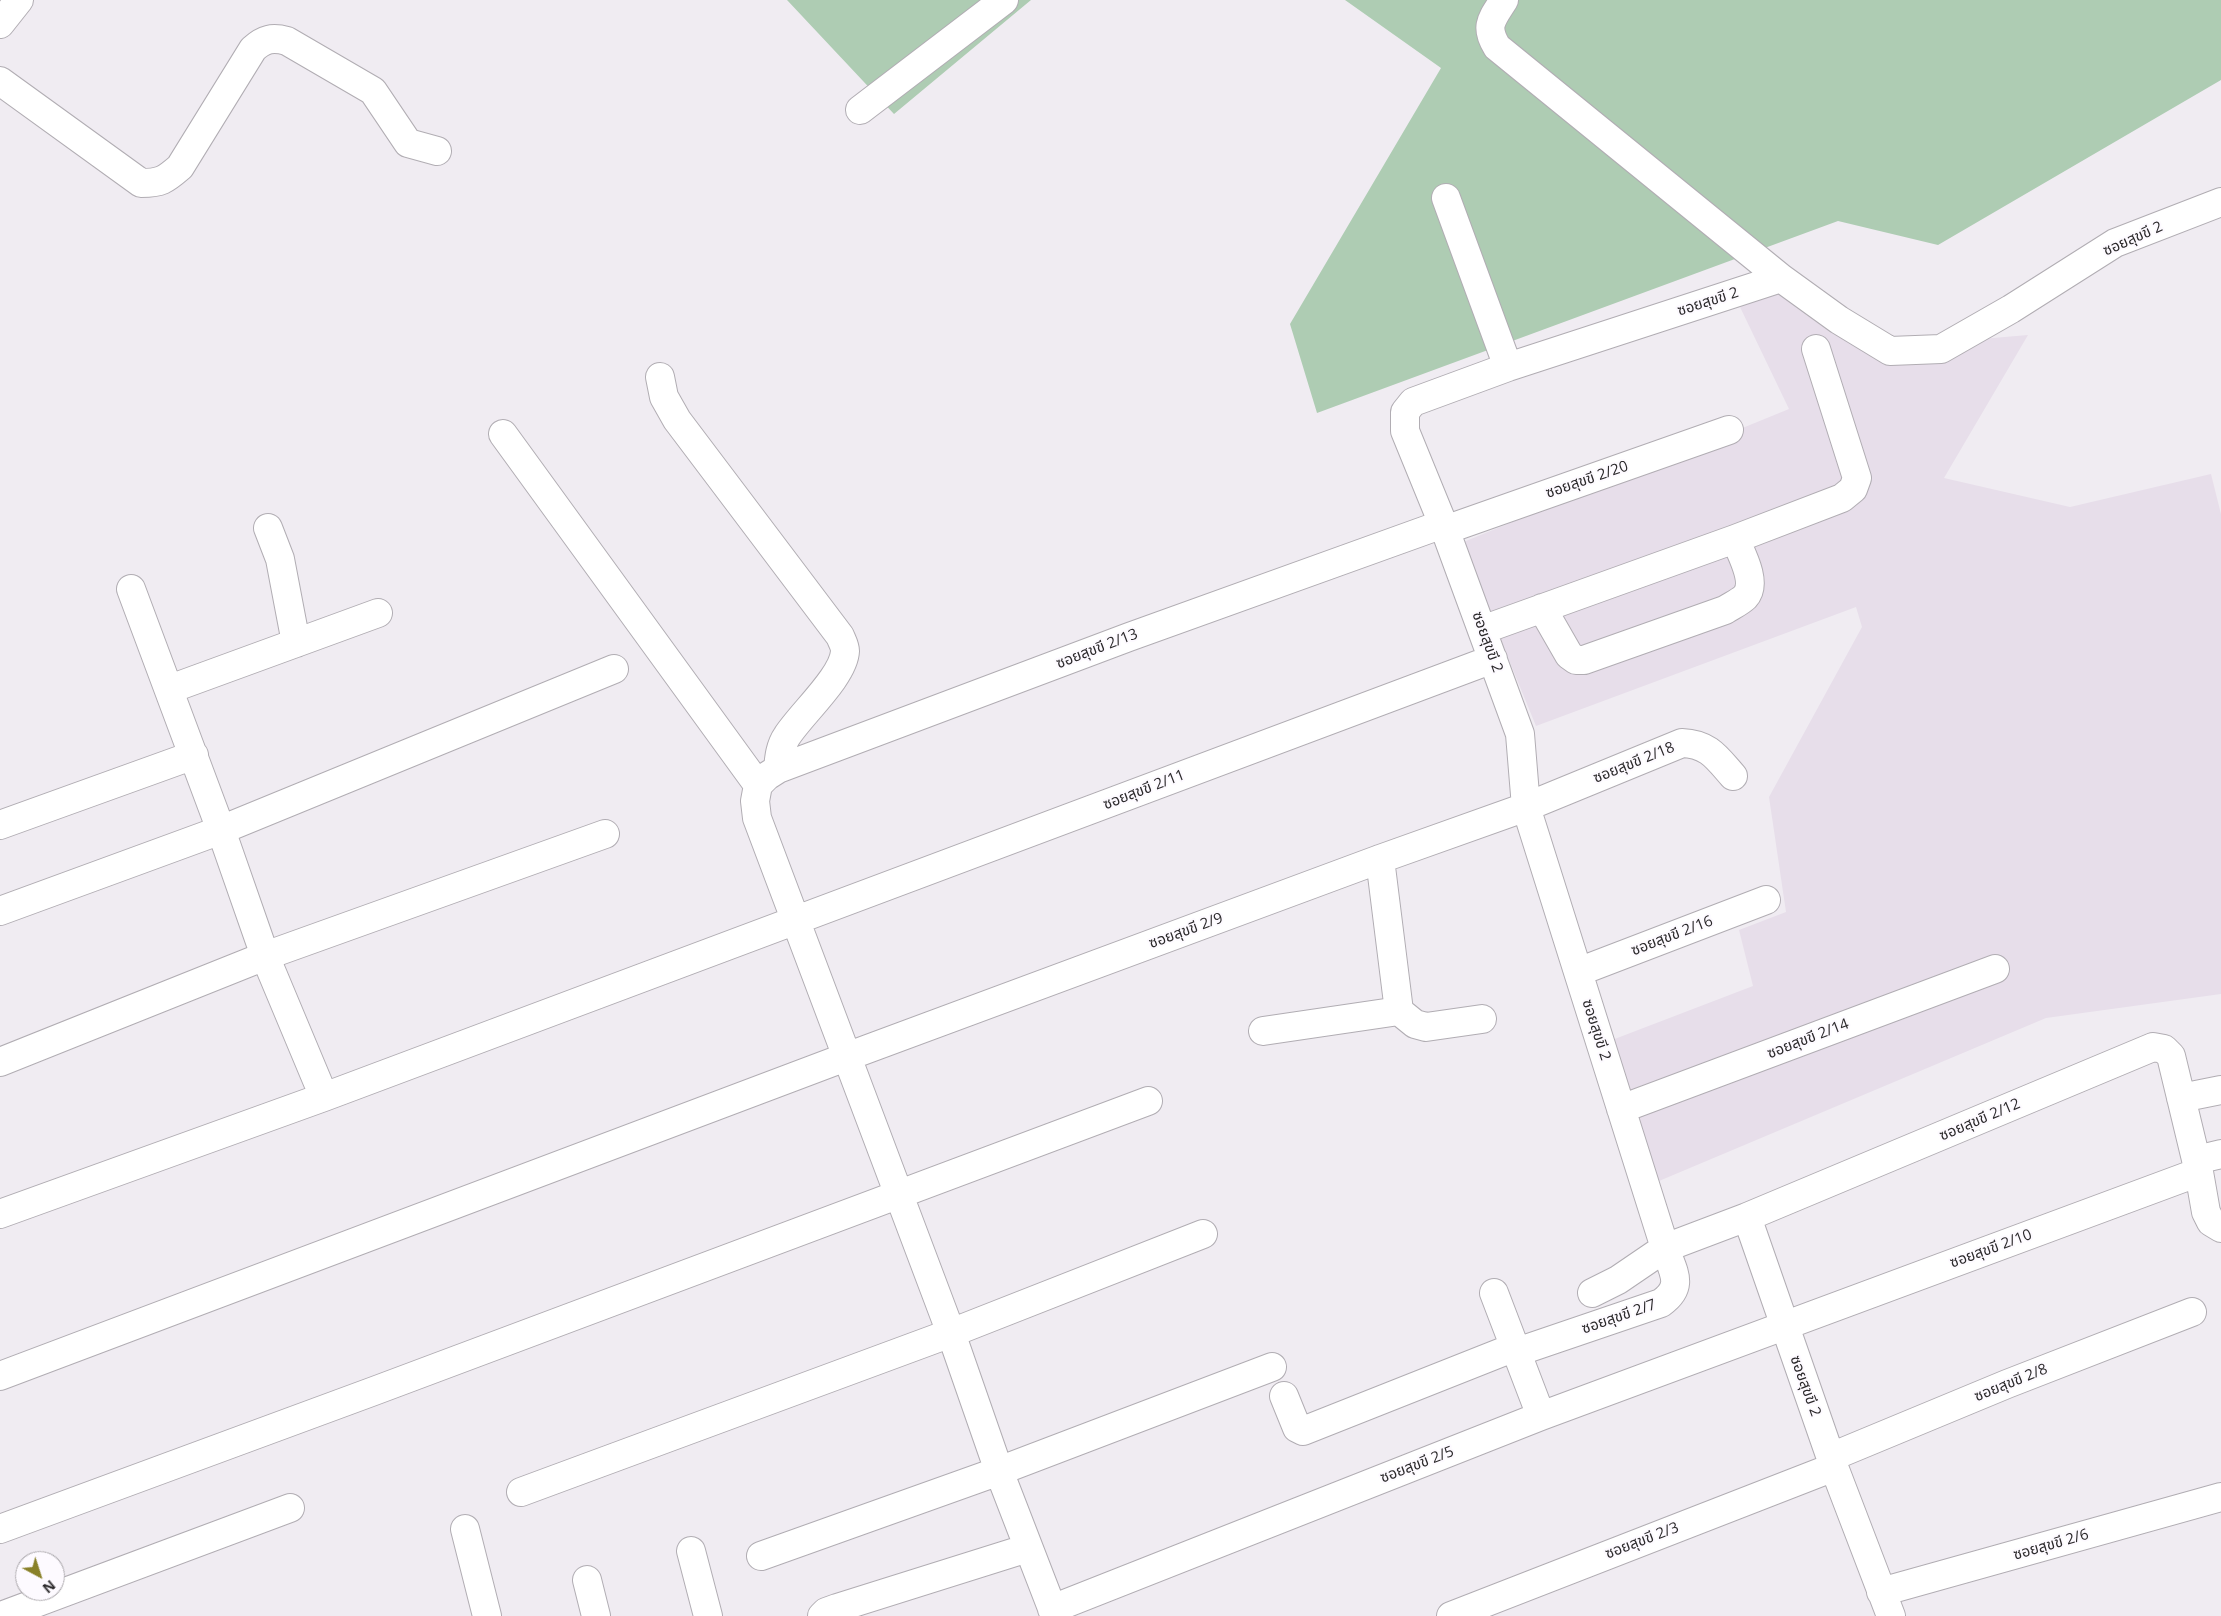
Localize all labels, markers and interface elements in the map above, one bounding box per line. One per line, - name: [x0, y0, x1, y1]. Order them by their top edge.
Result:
- street label: ซอยสุขขี 2: [2100, 218, 2166, 260]
- street label: ซอยสุขขี 2: [1675, 284, 1741, 320]
- street label: ซอยสุขขี 2/20: [1543, 457, 1631, 503]
- street label: ซอยสุขขี 2: [1468, 609, 1506, 675]
- street label: ซอยสุขขี 2/13: [1054, 625, 1140, 673]
- street label: ซอยสุขขี 2/18: [1591, 739, 1677, 787]
- street label: ซอยสุขขี 2/11: [1101, 766, 1187, 814]
- street label: ซอยสุขขี 2/9: [1147, 909, 1225, 953]
- street label: ซอยสุขขี 2/16: [1629, 912, 1715, 960]
- street label: ซอยสุขขี 2: [1578, 997, 1614, 1063]
- street label: ซอยสุขขี 2/14: [1765, 1015, 1851, 1063]
- street label: ซอยสุขขี 2/12: [1937, 1095, 2023, 1145]
- street label: ซอยสุขขี 2/10: [1948, 1226, 2034, 1272]
- street label: ซอยสุขขี 2/7: [1579, 1296, 1659, 1338]
- street label: ซอยสุขขี 2: [1786, 1353, 1824, 1419]
- street label: ซอยสุขขี 2/8: [1972, 1360, 2050, 1406]
- street label: ซอยสุขขี 2/5: [1378, 1443, 1456, 1487]
- street label: ซอยสุขขี 2/3: [1603, 1519, 1681, 1563]
- street label: ซอยสุขขี 2/6: [2011, 1526, 2091, 1564]
- north arrow: [15, 1551, 65, 1601]
- text: N: [39, 1576, 60, 1598]

